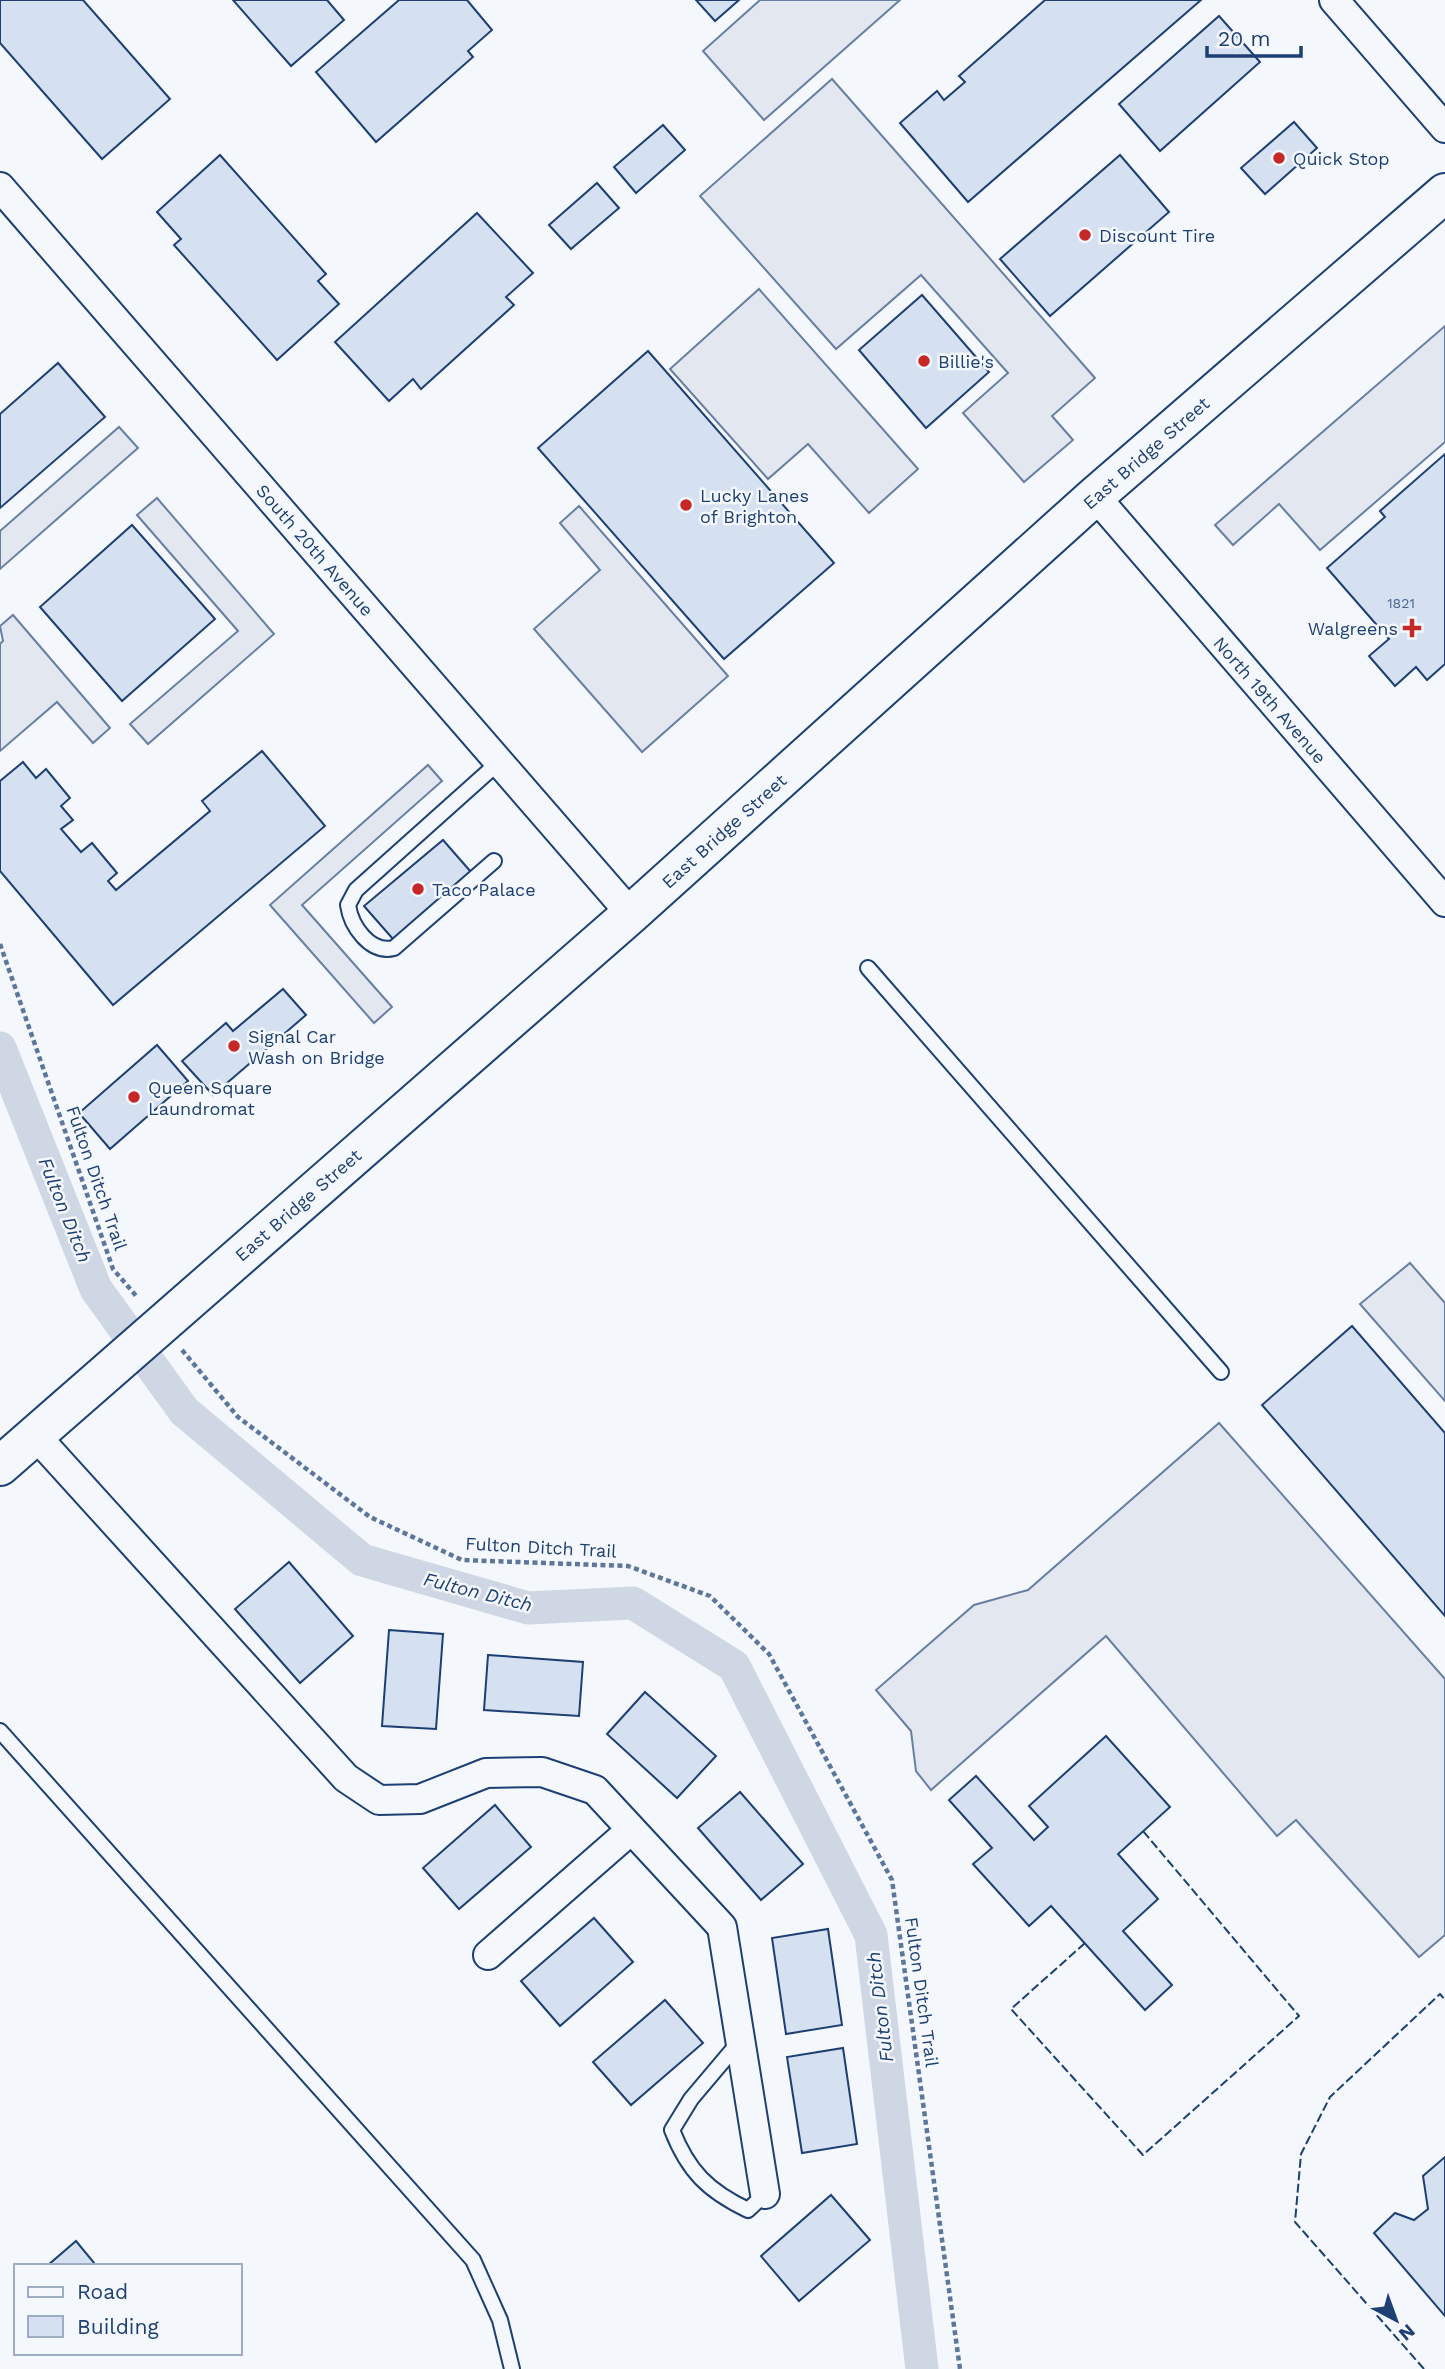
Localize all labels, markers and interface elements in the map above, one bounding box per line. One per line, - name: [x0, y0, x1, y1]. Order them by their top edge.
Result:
- scale bar: [1207, 14, 1302, 58]
- text: 20 m: [1218, 26, 1270, 51]
- place label: Quick Stop: [1293, 148, 1390, 169]
- marker: Quick Stop: [1271, 150, 1287, 166]
- place label: Discount Tire: [1099, 225, 1215, 246]
- marker: Discount Tire: [1077, 227, 1093, 243]
- place label: Billie's: [938, 351, 994, 372]
- marker: Billie's: [916, 353, 932, 369]
- street label: East Bridge Street: [1079, 392, 1214, 514]
- street label: South 20th Avenue: [252, 480, 378, 620]
- place label: Lucky Lanes of Brighton: [700, 485, 809, 527]
- marker: Lucky Lanes of Brighton: [678, 497, 694, 513]
- house number: 1821: [1387, 595, 1415, 611]
- place label: Walgreens: [1308, 618, 1398, 639]
- marker: Walgreens: [1404, 620, 1420, 636]
- street label: North 19th Avenue: [1209, 632, 1331, 768]
- street label: East Bridge Street: [657, 769, 791, 892]
- place label: Taco Palace: [432, 879, 536, 900]
- marker: Taco Palace: [410, 881, 426, 897]
- place label: Signal Car Wash on Bridge: [248, 1026, 385, 1068]
- marker: Signal Car Wash on Bridge: [226, 1038, 242, 1054]
- place label: Queen Square Laundromat: [148, 1077, 272, 1119]
- marker: Queen Square Laundromat: [126, 1089, 142, 1105]
- street label: Fulton Ditch Trail: [62, 1103, 132, 1253]
- street label: East Bridge Street: [231, 1144, 366, 1266]
- water label: Fulton Ditch: [34, 1154, 96, 1266]
- street label: Fulton Ditch Trail: [465, 1533, 618, 1561]
- water label: Fulton Ditch: [421, 1567, 535, 1617]
- street label: Fulton Ditch Trail: [901, 1916, 943, 2069]
- water label: Fulton Ditch: [862, 1950, 898, 2064]
- legend: [14, 2264, 242, 2355]
- text: Road: [77, 2279, 128, 2304]
- north arrow: [1361, 2285, 1431, 2355]
- text: Building: [77, 2314, 159, 2339]
- text: N: [1394, 2319, 1420, 2346]

